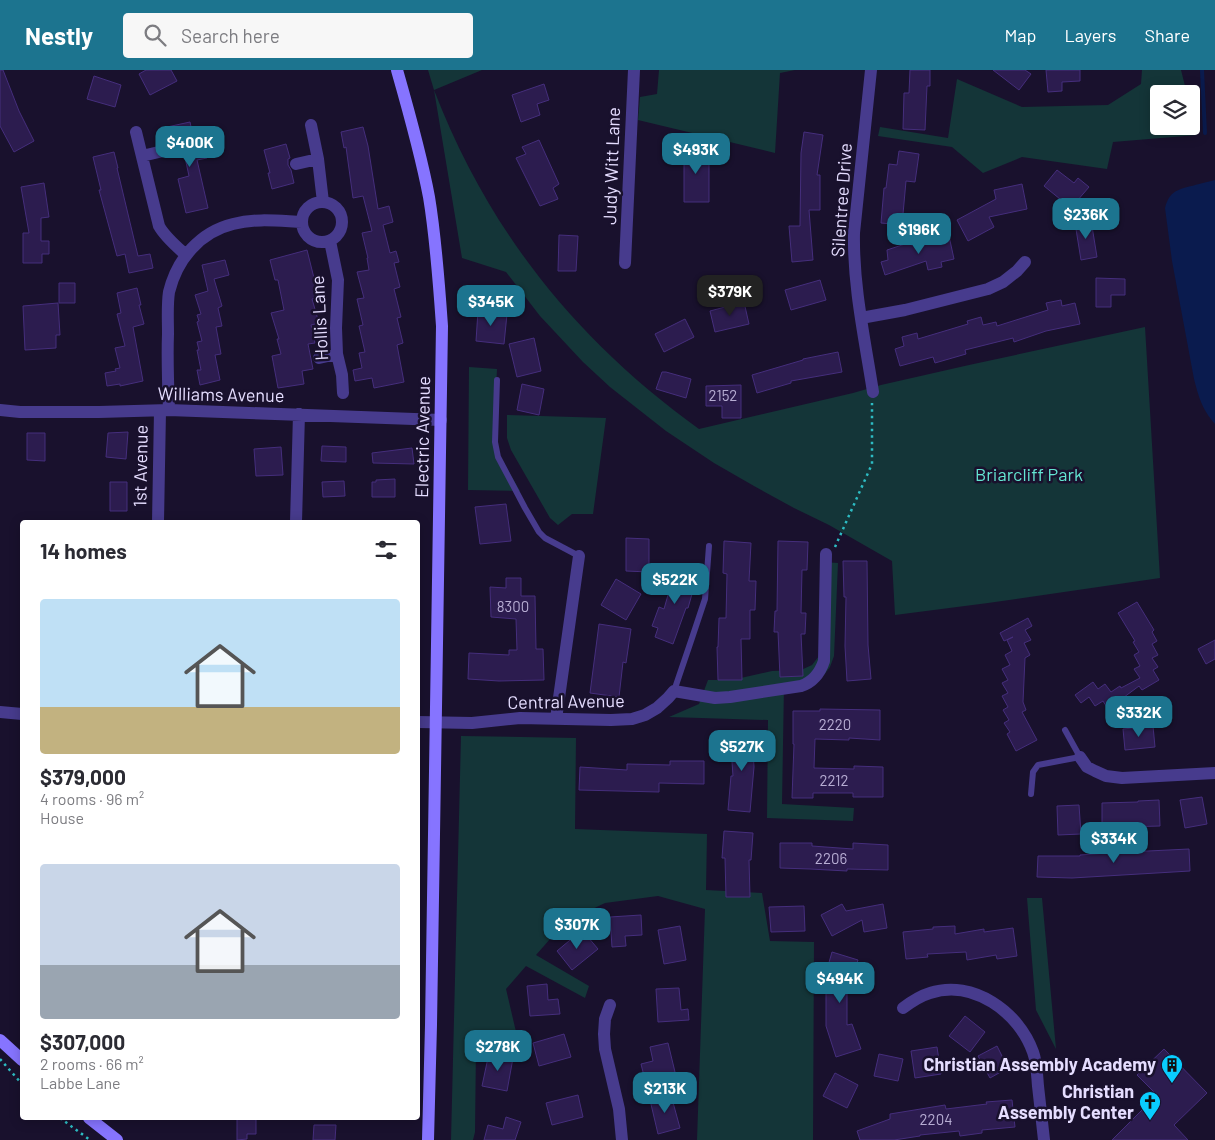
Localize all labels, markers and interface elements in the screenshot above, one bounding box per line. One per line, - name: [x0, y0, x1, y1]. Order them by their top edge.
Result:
- search box: [123, 13, 473, 58]
- text: Nestly: [25, 21, 93, 50]
- icon: search: [141, 21, 169, 49]
- text: Search here: [181, 24, 280, 47]
- text: Map: [1004, 24, 1036, 46]
- text: Layers: [1064, 24, 1117, 46]
- text: Share: [1145, 24, 1190, 46]
- map controls: [1150, 85, 1200, 135]
- button: layers: [1150, 85, 1200, 135]
- street label: Judy Witt Lane: [598, 107, 624, 225]
- pin: $400K: [155, 126, 225, 168]
- text: $400K: [166, 132, 214, 151]
- pin: $493K: [661, 132, 731, 175]
- text: $493K: [673, 139, 719, 158]
- street label: Silentree Drive: [826, 142, 856, 258]
- pin: $236K: [1051, 198, 1121, 240]
- text: $236K: [1063, 204, 1109, 223]
- pin: $196K: [884, 212, 954, 255]
- text: $196K: [898, 219, 940, 238]
- pin: $379K: [695, 274, 765, 317]
- street label: Hollis Lane: [306, 275, 332, 361]
- text: $379K: [708, 281, 752, 300]
- pin: $345K: [456, 284, 526, 327]
- text: $345K: [468, 291, 514, 310]
- street label: Electric Avenue: [410, 376, 434, 498]
- street label: Williams Avenue: [157, 382, 285, 406]
- house number: 2152: [709, 386, 737, 404]
- street label: 1st Avenue: [128, 425, 152, 507]
- park label: Briarcliff Park: [975, 463, 1083, 485]
- icon: filters: [372, 536, 400, 564]
- text: 14 homes: [40, 538, 127, 563]
- pin: $522K: [640, 562, 710, 605]
- text: $522K: [652, 569, 698, 588]
- house number: 8300: [497, 597, 529, 615]
- icon: home: [175, 631, 265, 721]
- street label: Central Avenue: [507, 689, 625, 713]
- pin: $332K: [1104, 696, 1174, 738]
- text: $332K: [1116, 702, 1162, 721]
- house number: 2220: [819, 715, 851, 733]
- pin: $527K: [707, 730, 777, 772]
- text: $527K: [720, 736, 764, 755]
- text: $379,000: [40, 764, 126, 789]
- house number: 2212: [819, 771, 849, 789]
- text: 4 rooms · 96 m²: [40, 789, 144, 808]
- text: House: [40, 808, 84, 827]
- pin: $334K: [1079, 822, 1149, 864]
- text: $334K: [1091, 828, 1137, 847]
- house number: 2206: [815, 849, 847, 867]
- icon: home: [175, 896, 265, 986]
- pin: $307K: [542, 908, 612, 950]
- text: $307K: [555, 914, 599, 933]
- pin: $494K: [805, 962, 875, 1004]
- text: $494K: [816, 968, 864, 987]
- text: $307,000: [40, 1029, 125, 1054]
- pin: $278K: [463, 1030, 533, 1072]
- text: $278K: [476, 1036, 520, 1055]
- place label: Christian Assembly Academy: [924, 1053, 1156, 1075]
- building icon: Christian Assembly Academy: [1160, 1053, 1184, 1084]
- text: 2 rooms · 66 m²: [40, 1054, 144, 1073]
- pin: $213K: [630, 1072, 700, 1114]
- text: Labbe Lane: [40, 1073, 121, 1092]
- text: $213K: [644, 1078, 686, 1097]
- place label: Christian Assembly Center: [998, 1080, 1134, 1123]
- church icon: Christian Assembly Center: [1138, 1090, 1162, 1121]
- house number: 2204: [920, 1110, 952, 1128]

